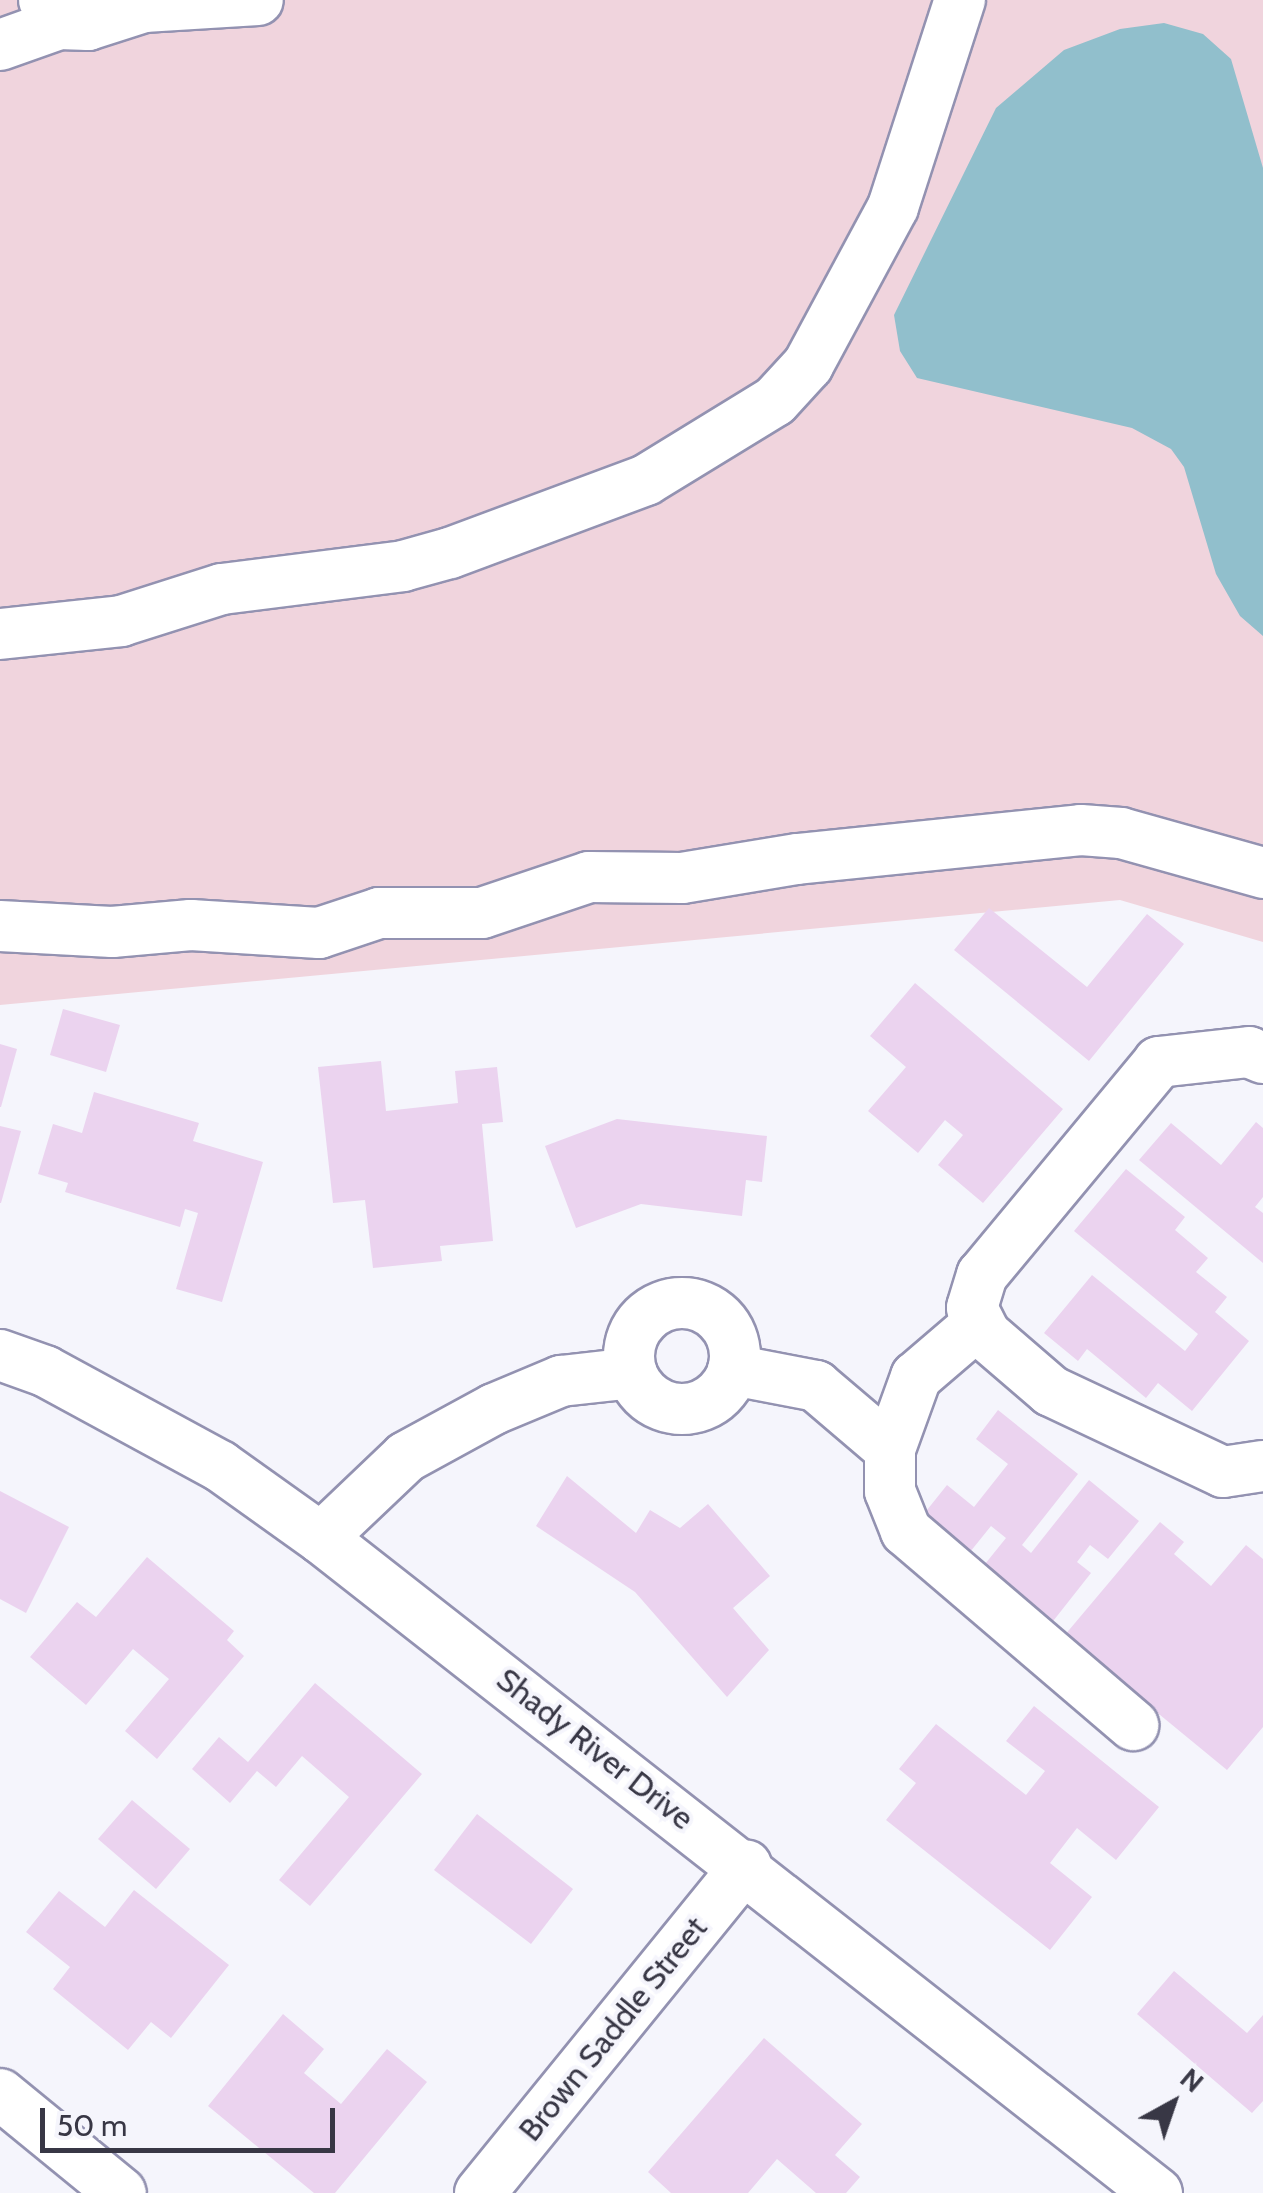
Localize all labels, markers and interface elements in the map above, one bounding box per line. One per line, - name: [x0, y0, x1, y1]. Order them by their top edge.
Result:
- street label: Shady River Drive: [489, 1660, 701, 1838]
- street label: Brown Saddle Street: [511, 1909, 715, 2149]
- north arrow: [1123, 2053, 1223, 2153]
- text: N: [1174, 2061, 1211, 2099]
- scale bar: [45, 2088, 340, 2150]
- text: 50 m: [57, 2107, 127, 2144]

